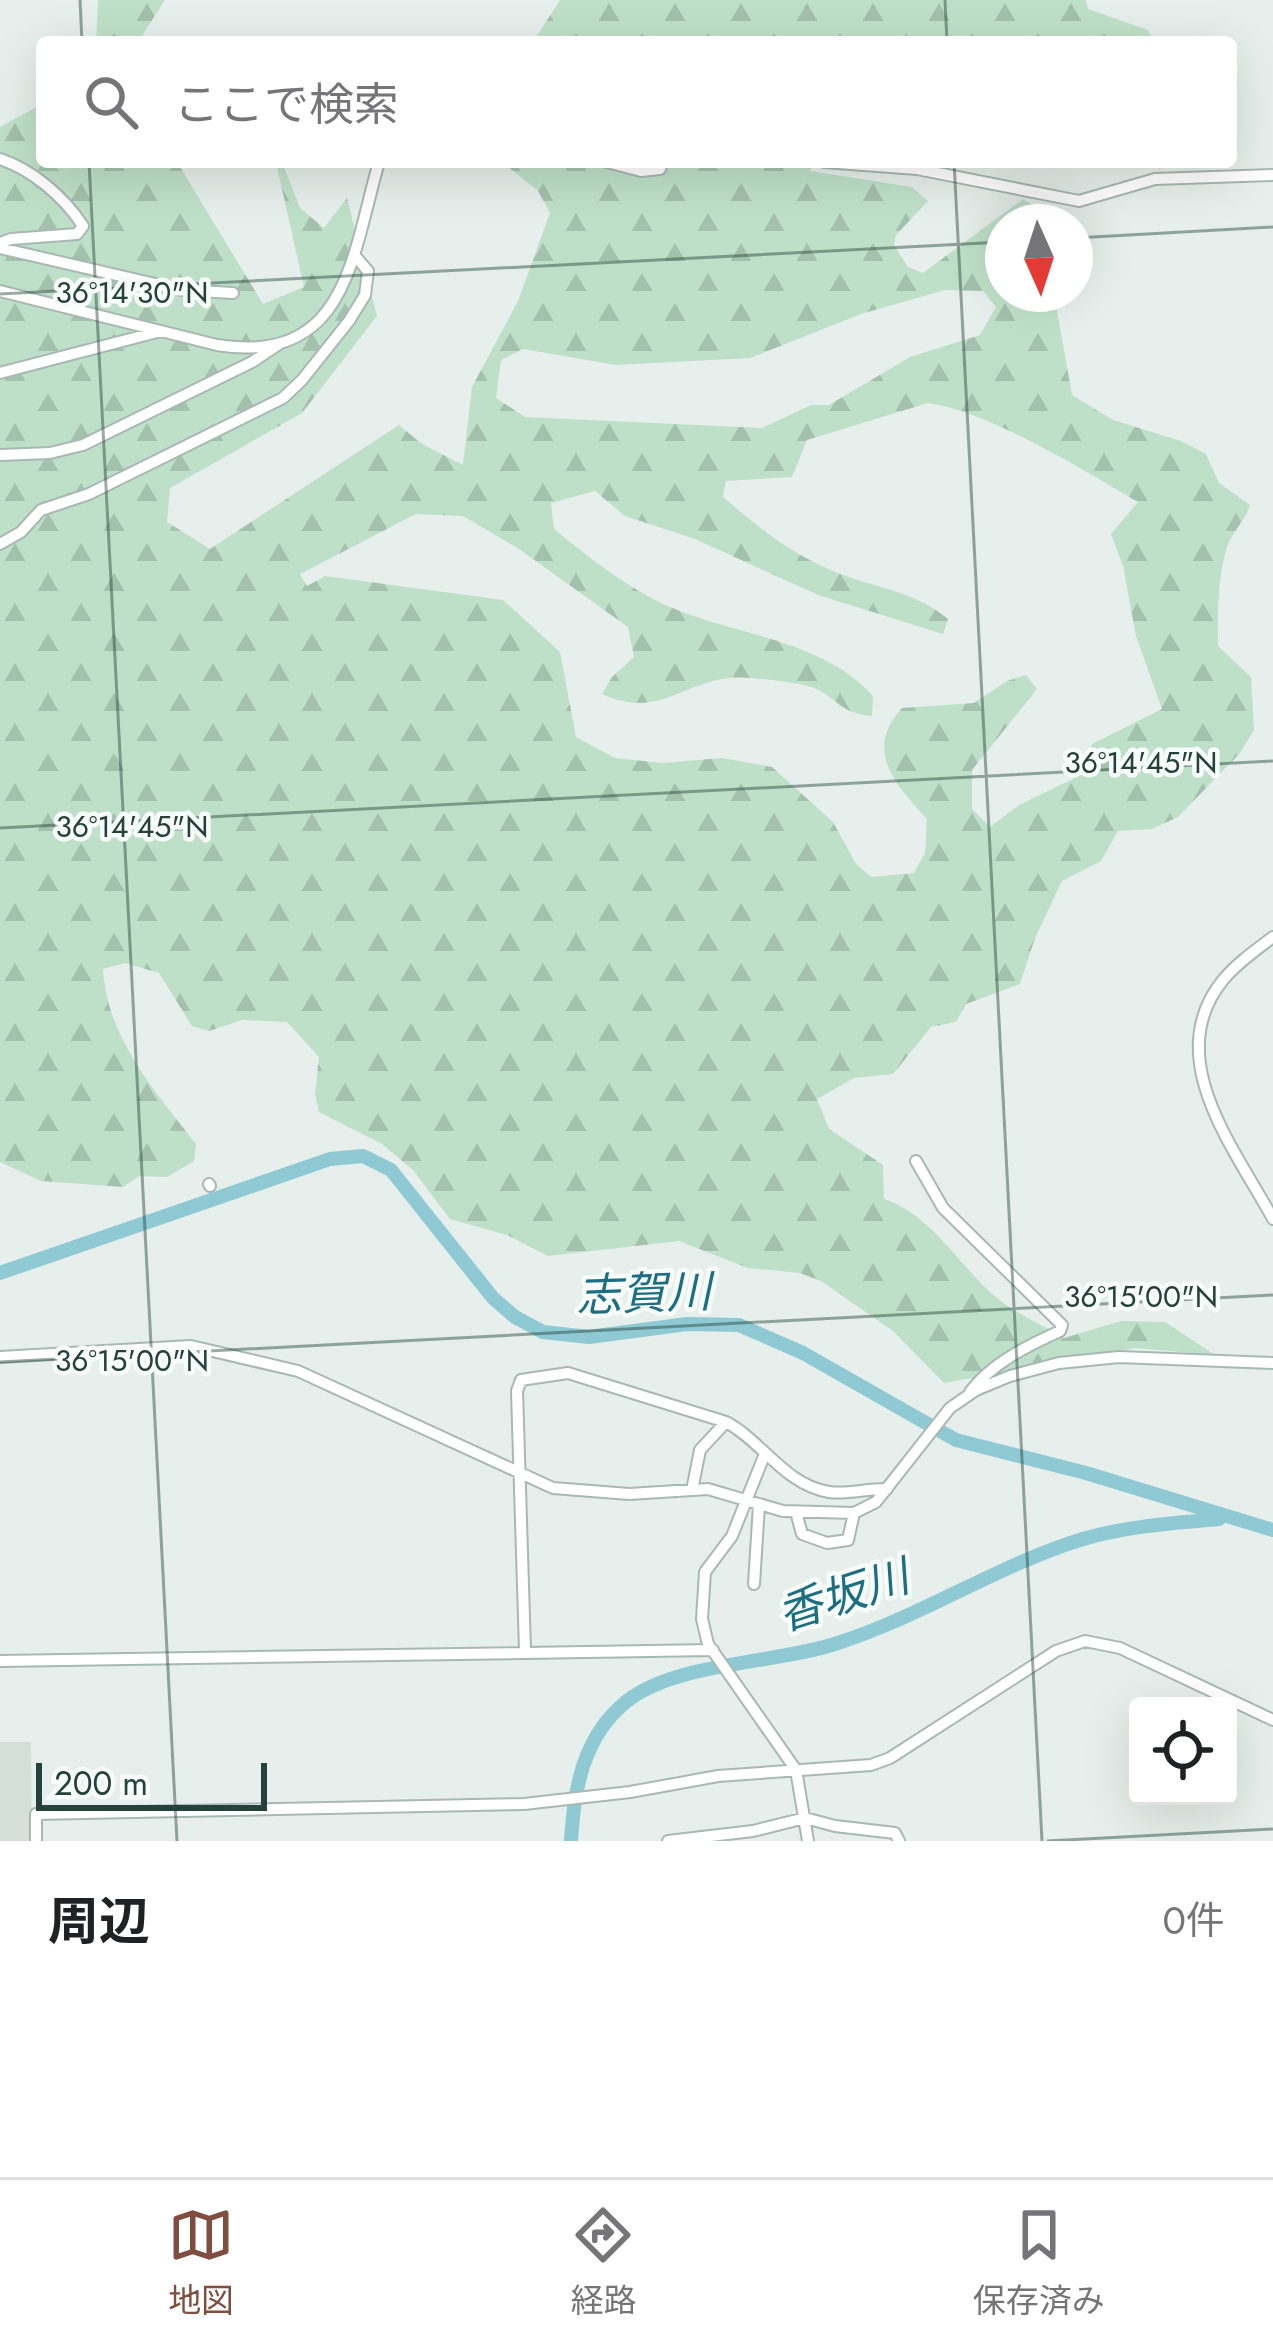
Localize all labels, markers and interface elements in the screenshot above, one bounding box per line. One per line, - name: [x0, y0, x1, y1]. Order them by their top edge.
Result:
- search box: [36, 36, 1237, 168]
- icon: search: [78, 69, 144, 135]
- text: ここで検索: [174, 72, 399, 137]
- north arrow: [985, 204, 1093, 312]
- text: 36°14'30"N: [55, 271, 209, 314]
- text: 36°14'45"N: [1064, 741, 1218, 784]
- text: 36°14'45"N: [55, 805, 209, 848]
- water label: 志賀川: [575, 1259, 717, 1328]
- text: 36°15'00"N: [1064, 1275, 1218, 1318]
- text: 36°15'00"N: [55, 1339, 209, 1382]
- water label: 香坂川: [769, 1542, 921, 1647]
- map controls: [1129, 1697, 1237, 1805]
- button: locate: [1129, 1697, 1237, 1805]
- scale bar: [36, 1757, 267, 1810]
- text: 200 m: [54, 1760, 148, 1807]
- text: 周辺: [48, 1884, 150, 1958]
- text: 0件: [1163, 1892, 1225, 1949]
- tab: 地図: [168, 2202, 234, 2324]
- tab: 経路: [570, 2202, 636, 2324]
- tab: 保存済み: [973, 2202, 1105, 2324]

